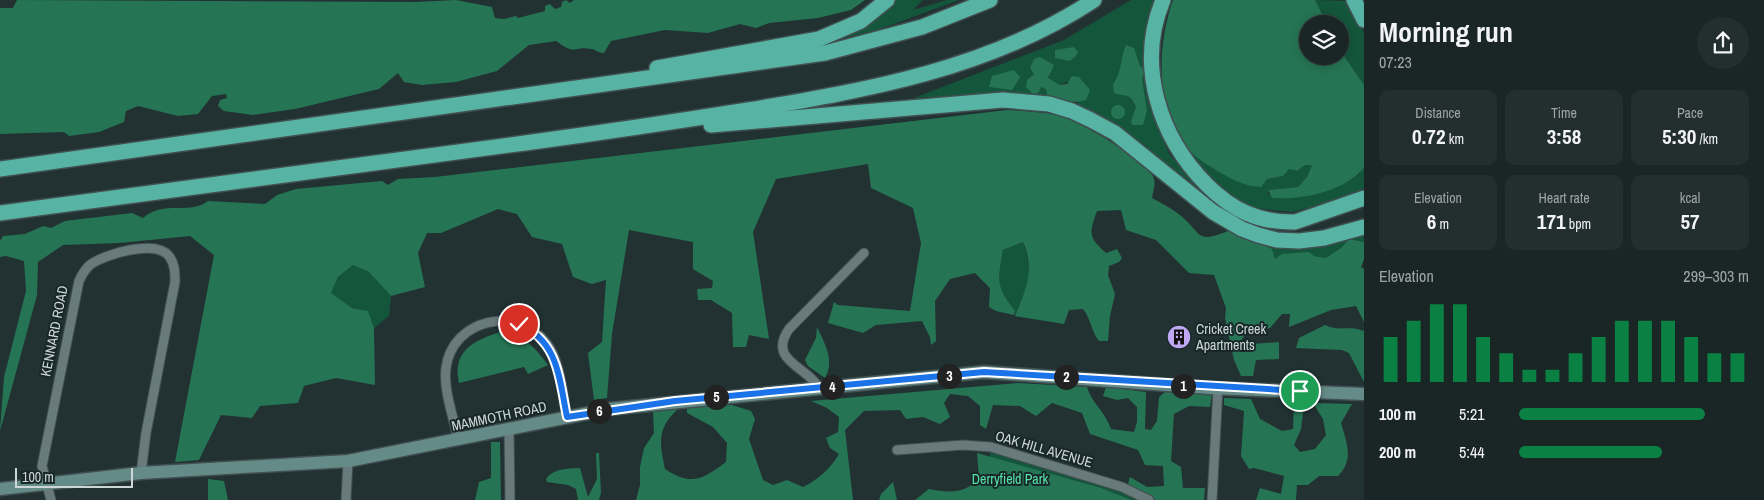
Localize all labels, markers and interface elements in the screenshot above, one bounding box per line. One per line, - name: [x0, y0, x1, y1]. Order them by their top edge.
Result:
- text: Morning run: [1379, 13, 1513, 51]
- map controls: [1299, 15, 1349, 65]
- button: layers: [1299, 15, 1349, 65]
- button: share: [1697, 17, 1749, 69]
- text: 07:23: [1379, 51, 1412, 73]
- text: Distance: [1415, 104, 1461, 122]
- text: Time: [1551, 104, 1577, 122]
- text: Pace: [1677, 104, 1703, 122]
- text: 0.72: [1412, 122, 1446, 151]
- text: 3:58: [1547, 122, 1581, 151]
- text: 5:30: [1662, 122, 1696, 151]
- text: km: [1446, 130, 1464, 148]
- text: /km: [1696, 130, 1718, 148]
- text: Elevation: [1414, 189, 1462, 207]
- text: Heart rate: [1538, 189, 1590, 207]
- text: kcal: [1680, 189, 1700, 207]
- text: 6: [1427, 207, 1436, 236]
- text: 171: [1537, 207, 1566, 236]
- text: 57: [1680, 207, 1700, 236]
- text: m: [1436, 215, 1449, 233]
- text: bpm: [1566, 215, 1591, 233]
- text: Elevation: [1379, 265, 1434, 287]
- text: 299–303 m: [1683, 265, 1749, 287]
- street label: KENNARD ROAD: [36, 284, 72, 378]
- pin: [498, 303, 540, 345]
- icon: check: [505, 310, 533, 338]
- place label: Cricket Creek Apartments: [1195, 320, 1266, 354]
- building icon: Cricket Creek Apartments: [1166, 324, 1192, 350]
- pin: 3: [936, 364, 962, 388]
- pin: 2: [1054, 364, 1078, 390]
- text: 3: [946, 367, 953, 385]
- text: 2: [1063, 368, 1070, 386]
- pin: [1279, 370, 1321, 412]
- pin: 4: [820, 374, 844, 400]
- pin: 1: [1170, 374, 1196, 398]
- text: 1: [1180, 377, 1187, 395]
- icon: arrive: [1286, 377, 1314, 405]
- text: 4: [829, 378, 836, 396]
- pin: 5: [704, 384, 728, 410]
- text: 5: [713, 388, 720, 406]
- street label: MAMMOTH ROAD: [450, 397, 548, 435]
- pin: 6: [586, 398, 612, 424]
- text: 6: [596, 402, 603, 420]
- text: 100 m: [1379, 403, 1416, 425]
- text: 5:21: [1459, 403, 1485, 425]
- street label: OAK HILL AVENUE: [993, 427, 1095, 471]
- text: 200 m: [1379, 441, 1416, 463]
- text: 5:44: [1459, 441, 1485, 463]
- scale bar: [15, 465, 132, 488]
- text: 100 m: [22, 468, 54, 486]
- park label: Derryfield Park: [972, 470, 1049, 488]

